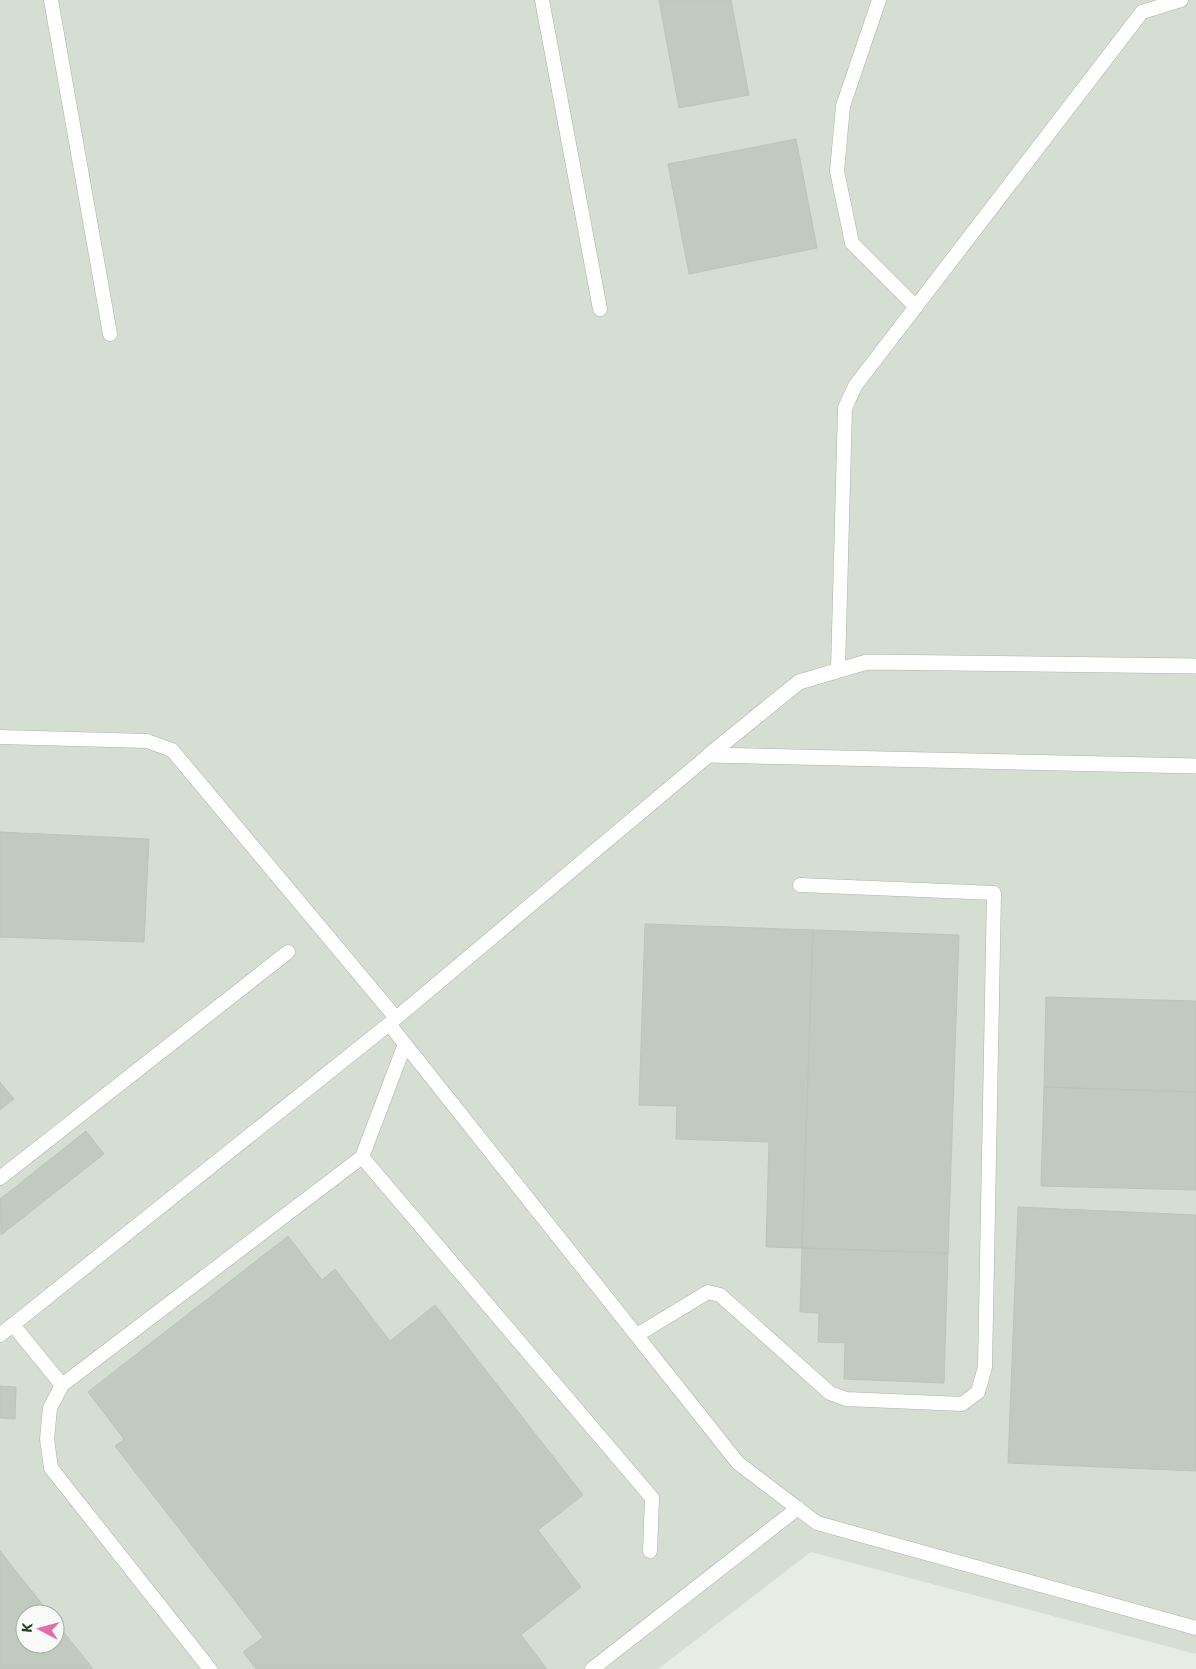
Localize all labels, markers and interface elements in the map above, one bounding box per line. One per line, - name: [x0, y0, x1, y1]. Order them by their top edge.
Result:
- north arrow: [15, 1604, 65, 1654]
- text: K: [18, 1622, 36, 1633]

